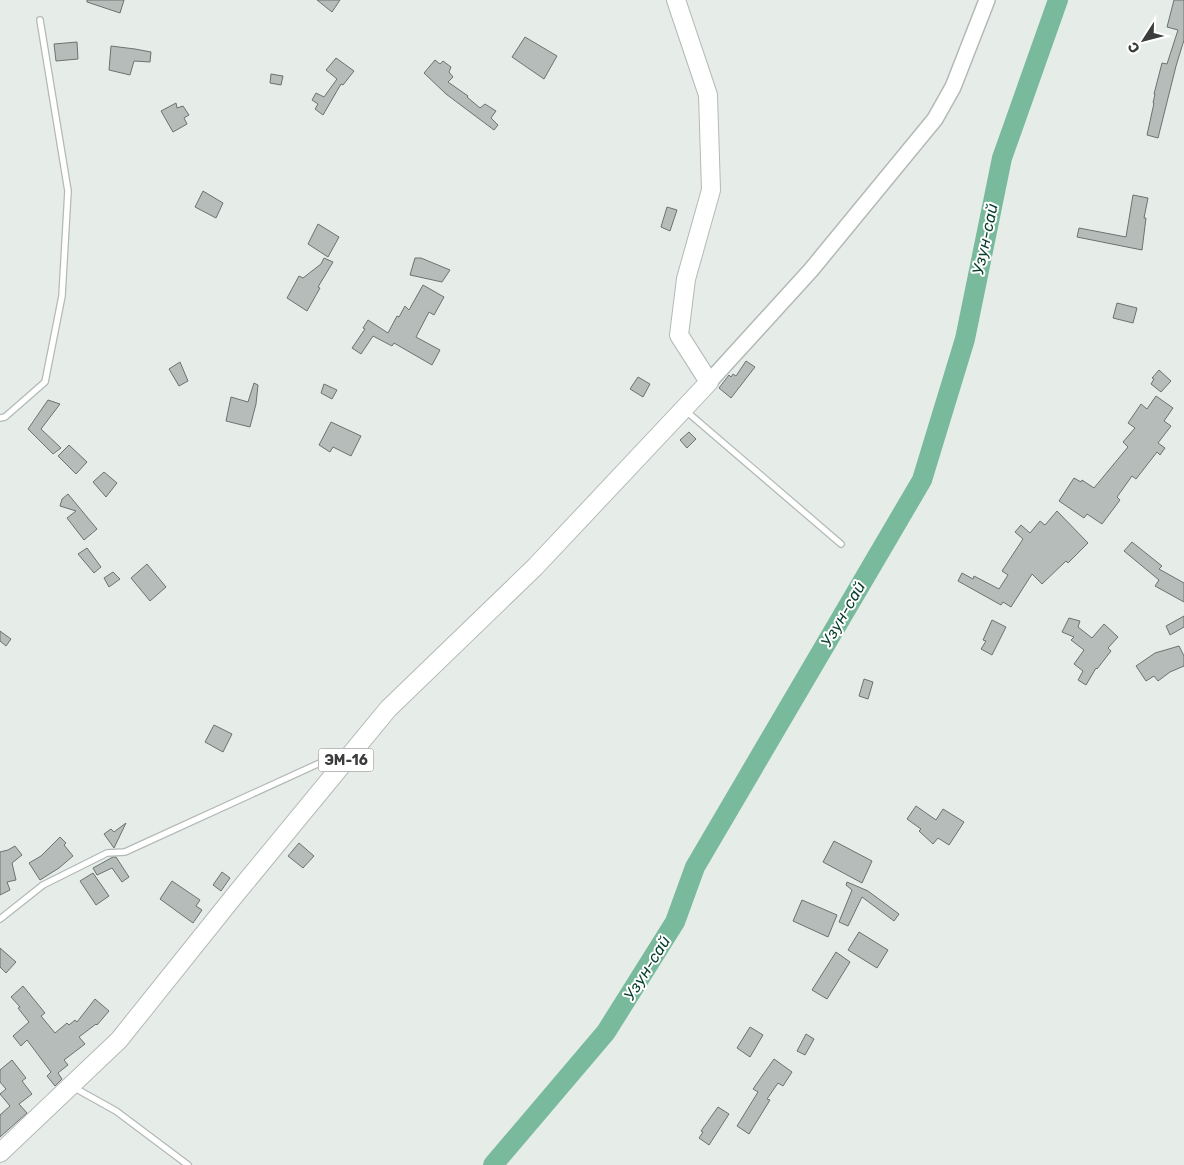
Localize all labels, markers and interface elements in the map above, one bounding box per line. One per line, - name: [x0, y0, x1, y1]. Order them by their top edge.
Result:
- north arrow: [1119, 15, 1169, 65]
- text: С: [1124, 38, 1144, 56]
- water label: Узун-сай: [968, 201, 1002, 276]
- water label: Узун-сай: [817, 578, 869, 650]
- road number: ЭМ-16: [318, 748, 374, 772]
- water label: Узун-сай: [620, 932, 674, 1004]

